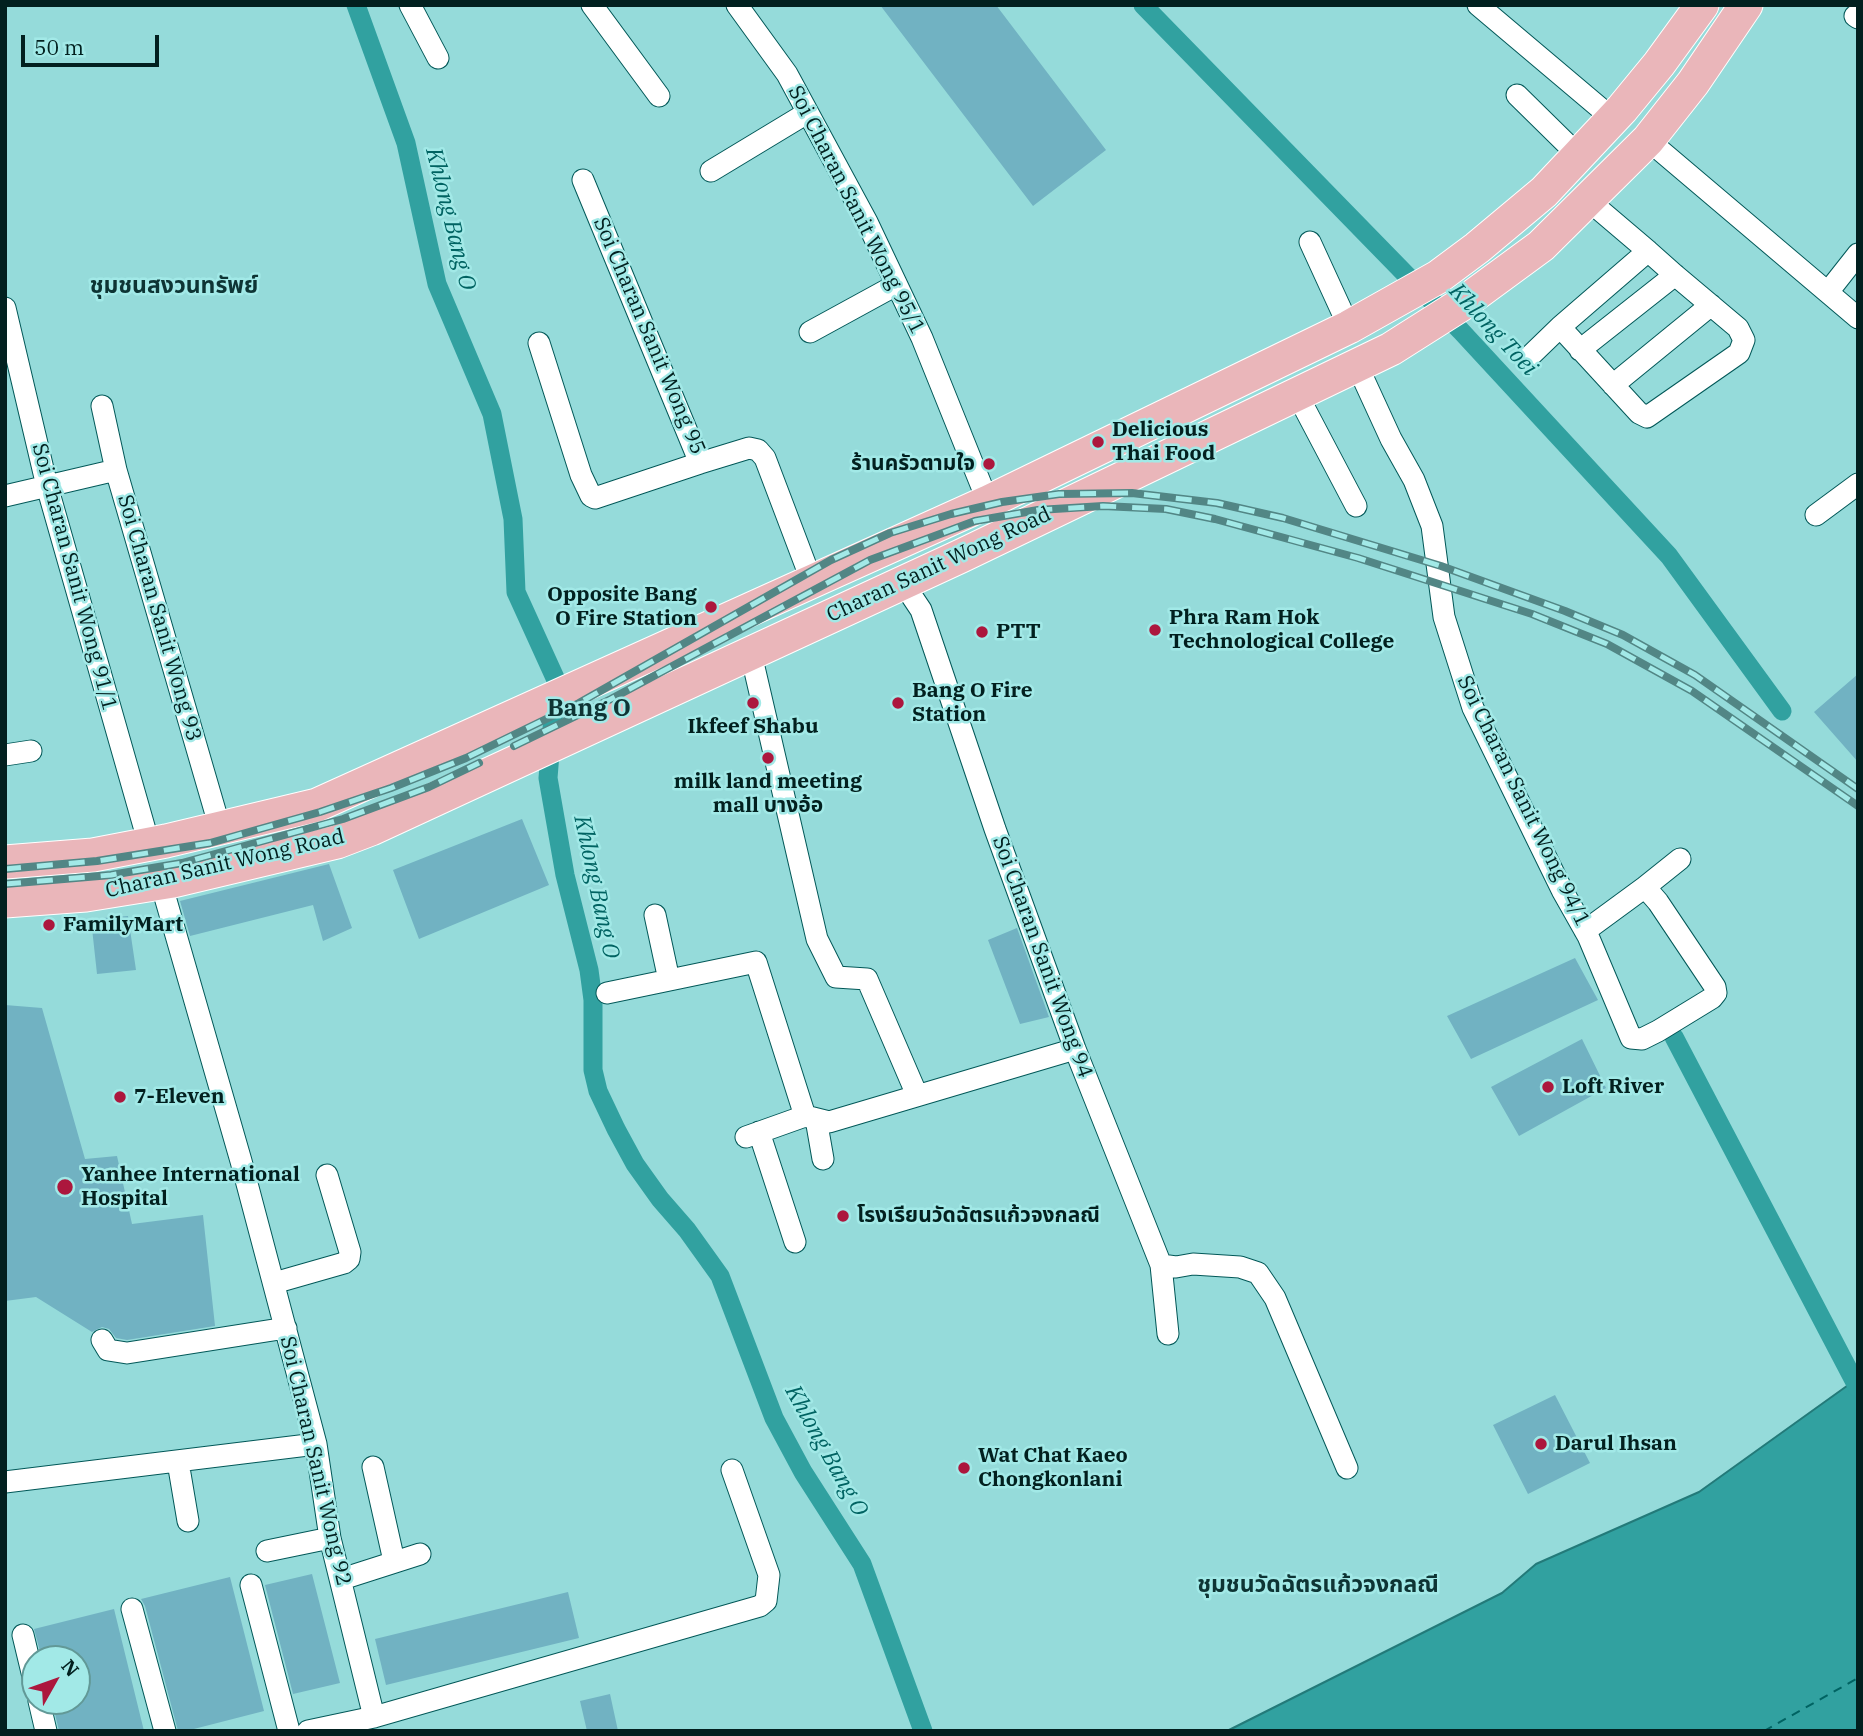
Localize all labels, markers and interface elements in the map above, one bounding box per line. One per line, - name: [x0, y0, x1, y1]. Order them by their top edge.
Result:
- scale bar: [24, 21, 163, 65]
- text: 50 m: [34, 33, 84, 61]
- street label: Soi Charan Sanit Wong 95/1: [782, 82, 930, 338]
- water label: Khlong Bang O: [419, 145, 481, 293]
- street label: Soi Charan Sanit Wong 95: [588, 214, 710, 458]
- district label: ชุมชนสงวนทรัพย์: [90, 272, 258, 300]
- water label: Khlong Toei: [1443, 278, 1543, 382]
- place label: Delicious Thai Food: [1112, 417, 1215, 467]
- marker: Delicious Thai Food: [1090, 434, 1106, 450]
- street label: Soi Charan Sanit Wong 91/1: [26, 441, 122, 713]
- place label: ร้านครัวตามใจ: [851, 451, 975, 477]
- marker: ร้านครัวตามใจ: [981, 456, 997, 472]
- street label: Soi Charan Sanit Wong 93: [112, 492, 206, 744]
- street label: Charan Sanit Wong Road: [823, 502, 1055, 628]
- place label: Opposite Bang O Fire Station: [547, 582, 697, 632]
- marker: Opposite Bang O Fire Station: [703, 599, 719, 615]
- place label: Phra Ram Hok Technological College: [1169, 605, 1394, 655]
- place label: PTT: [996, 619, 1041, 645]
- marker: Phra Ram Hok Technological College: [1147, 622, 1163, 638]
- marker: PTT: [974, 624, 990, 640]
- street label: Soi Charan Sanit Wong 94/1: [1451, 672, 1595, 930]
- place label: Bang O Fire Station: [912, 678, 1033, 728]
- district label: Bang O: [547, 695, 631, 723]
- marker: Ikfeef Shabu: [745, 695, 761, 711]
- marker: Bang O Fire Station: [890, 695, 906, 711]
- place label: Ikfeef Shabu: [688, 714, 818, 740]
- marker: milk land meeting mall บางอ้อ: [760, 750, 776, 766]
- place label: milk land meeting mall บางอ้อ: [674, 769, 862, 819]
- water label: Khlong Bang O: [567, 813, 625, 961]
- street label: Charan Sanit Wong Road: [103, 824, 347, 904]
- street label: Soi Charan Sanit Wong 94: [987, 833, 1097, 1081]
- place label: FamilyMart: [63, 912, 183, 938]
- marker: FamilyMart: [41, 917, 57, 933]
- place label: Loft River: [1562, 1074, 1664, 1100]
- marker: Loft River: [1540, 1079, 1556, 1095]
- place label: 7-Eleven: [134, 1084, 225, 1110]
- marker: 7-Eleven: [112, 1089, 128, 1105]
- place label: Yanhee International Hospital: [81, 1162, 300, 1212]
- marker: Yanhee International Hospital: [55, 1177, 75, 1197]
- place label: โรงเรียนวัดฉัตรแก้วจงกลณี: [857, 1203, 1100, 1229]
- marker: โรงเรียนวัดฉัตรแก้วจงกลณี: [835, 1208, 851, 1224]
- street label: Soi Charan Sanit Wong 92: [274, 1334, 356, 1588]
- water label: Khlong Bang O: [779, 1381, 873, 1521]
- place label: Darul Ihsan: [1555, 1431, 1677, 1457]
- marker: Darul Ihsan: [1533, 1436, 1549, 1452]
- place label: Wat Chat Kaeo Chongkonlani: [978, 1443, 1128, 1493]
- marker: Wat Chat Kaeo Chongkonlani: [956, 1460, 972, 1476]
- district label: ชุมชนวัดฉัตรแก้วจงกลณี: [1197, 1571, 1439, 1599]
- north arrow: [21, 1645, 91, 1715]
- text: N: [57, 1654, 85, 1681]

